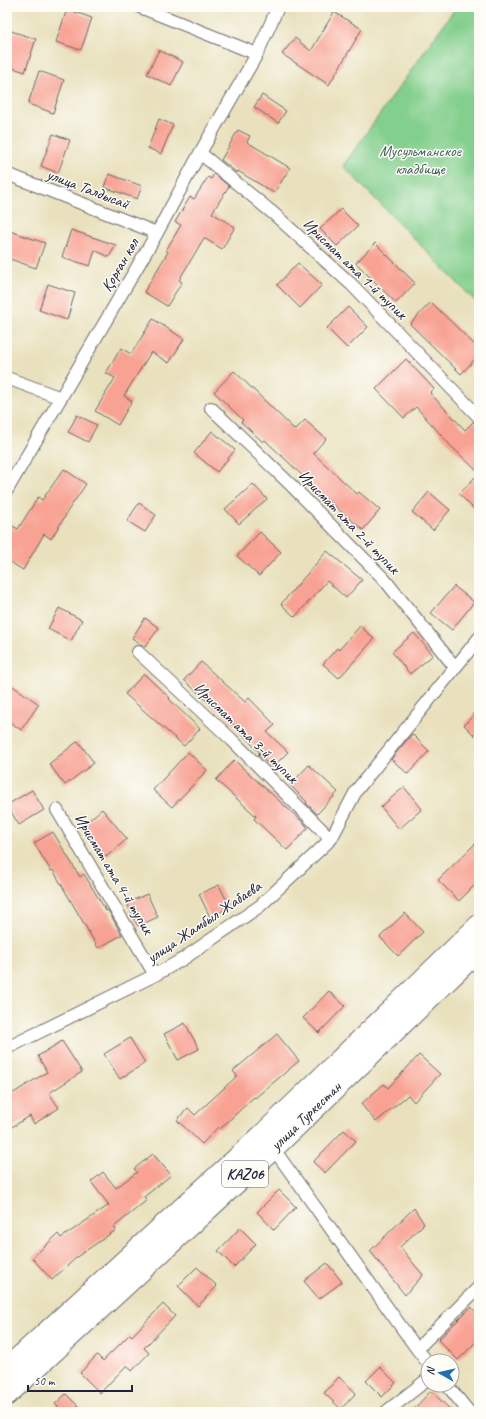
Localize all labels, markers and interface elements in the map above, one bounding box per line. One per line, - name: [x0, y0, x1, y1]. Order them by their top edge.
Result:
- park label: Мусульманское кладбище: [379, 141, 463, 179]
- street label: улица Талдысай: [43, 164, 133, 214]
- street label: Ирисмат ата 1-й тупик: [299, 214, 412, 325]
- street label: Қорған көл: [97, 234, 144, 295]
- street label: Ирисмат ата 2-й тупик: [294, 466, 405, 579]
- street label: Ирисмат ата 3-й тупик: [190, 678, 303, 789]
- street label: Ирисмат ата 4-й тупик: [70, 810, 159, 939]
- street label: улица Жамбыл Жабаева: [142, 876, 266, 968]
- street label: улица Туркестан: [266, 1076, 347, 1155]
- road number: KАZ06: [222, 1161, 268, 1187]
- north arrow: [420, 1353, 460, 1393]
- text: N: [423, 1365, 438, 1376]
- scale bar: [28, 1367, 132, 1393]
- text: 50 m: [34, 1373, 56, 1389]

